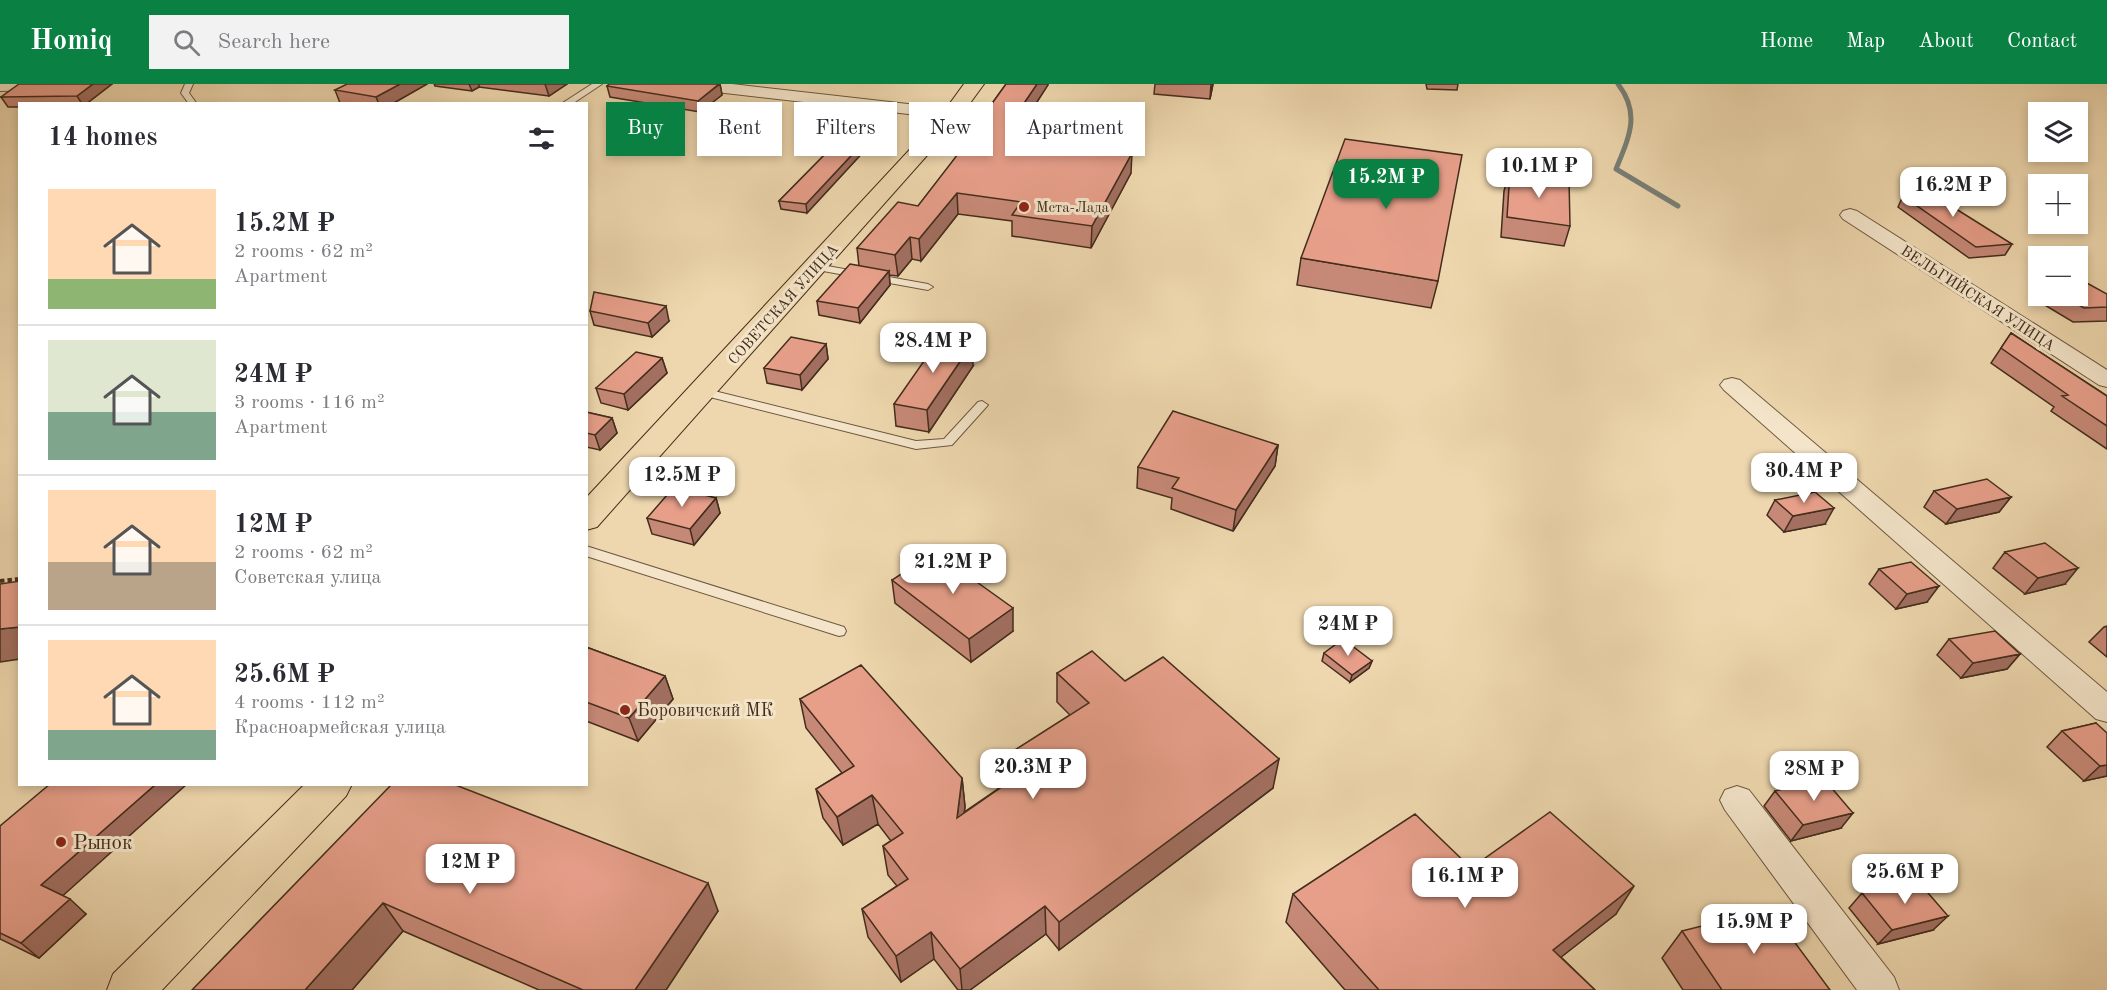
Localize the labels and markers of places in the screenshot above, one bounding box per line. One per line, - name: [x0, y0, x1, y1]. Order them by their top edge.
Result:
- pin: 10.1M ₽: [1484, 148, 1594, 199]
- pin: 15.2M ₽: [1331, 159, 1441, 210]
- pin: 16.2M ₽: [1898, 167, 2008, 218]
- marker: Мста-Лада: [1017, 200, 1031, 214]
- place label: Мста-Лада: [1036, 201, 1110, 216]
- pin: 28.4M ₽: [878, 323, 988, 374]
- pin: 30.4M ₽: [1749, 453, 1859, 504]
- pin: 12.5M ₽: [627, 457, 737, 508]
- pin: 21.2M ₽: [898, 544, 1008, 595]
- pin: 24M ₽: [1306, 606, 1390, 657]
- place label: Боровичский МК: [637, 702, 774, 720]
- marker: Боровичский МК: [618, 703, 632, 717]
- pin: 20.3M ₽: [978, 749, 1088, 800]
- pin: 28M ₽: [1772, 751, 1856, 802]
- place label: Рынок: [73, 833, 133, 854]
- marker: Рынок: [54, 835, 68, 849]
- pin: 12M ₽: [428, 844, 512, 895]
- pin: 25.6M ₽: [1850, 854, 1960, 905]
- pin: 16.1M ₽: [1410, 858, 1520, 909]
- pin: 15.9M ₽: [1699, 904, 1809, 955]

